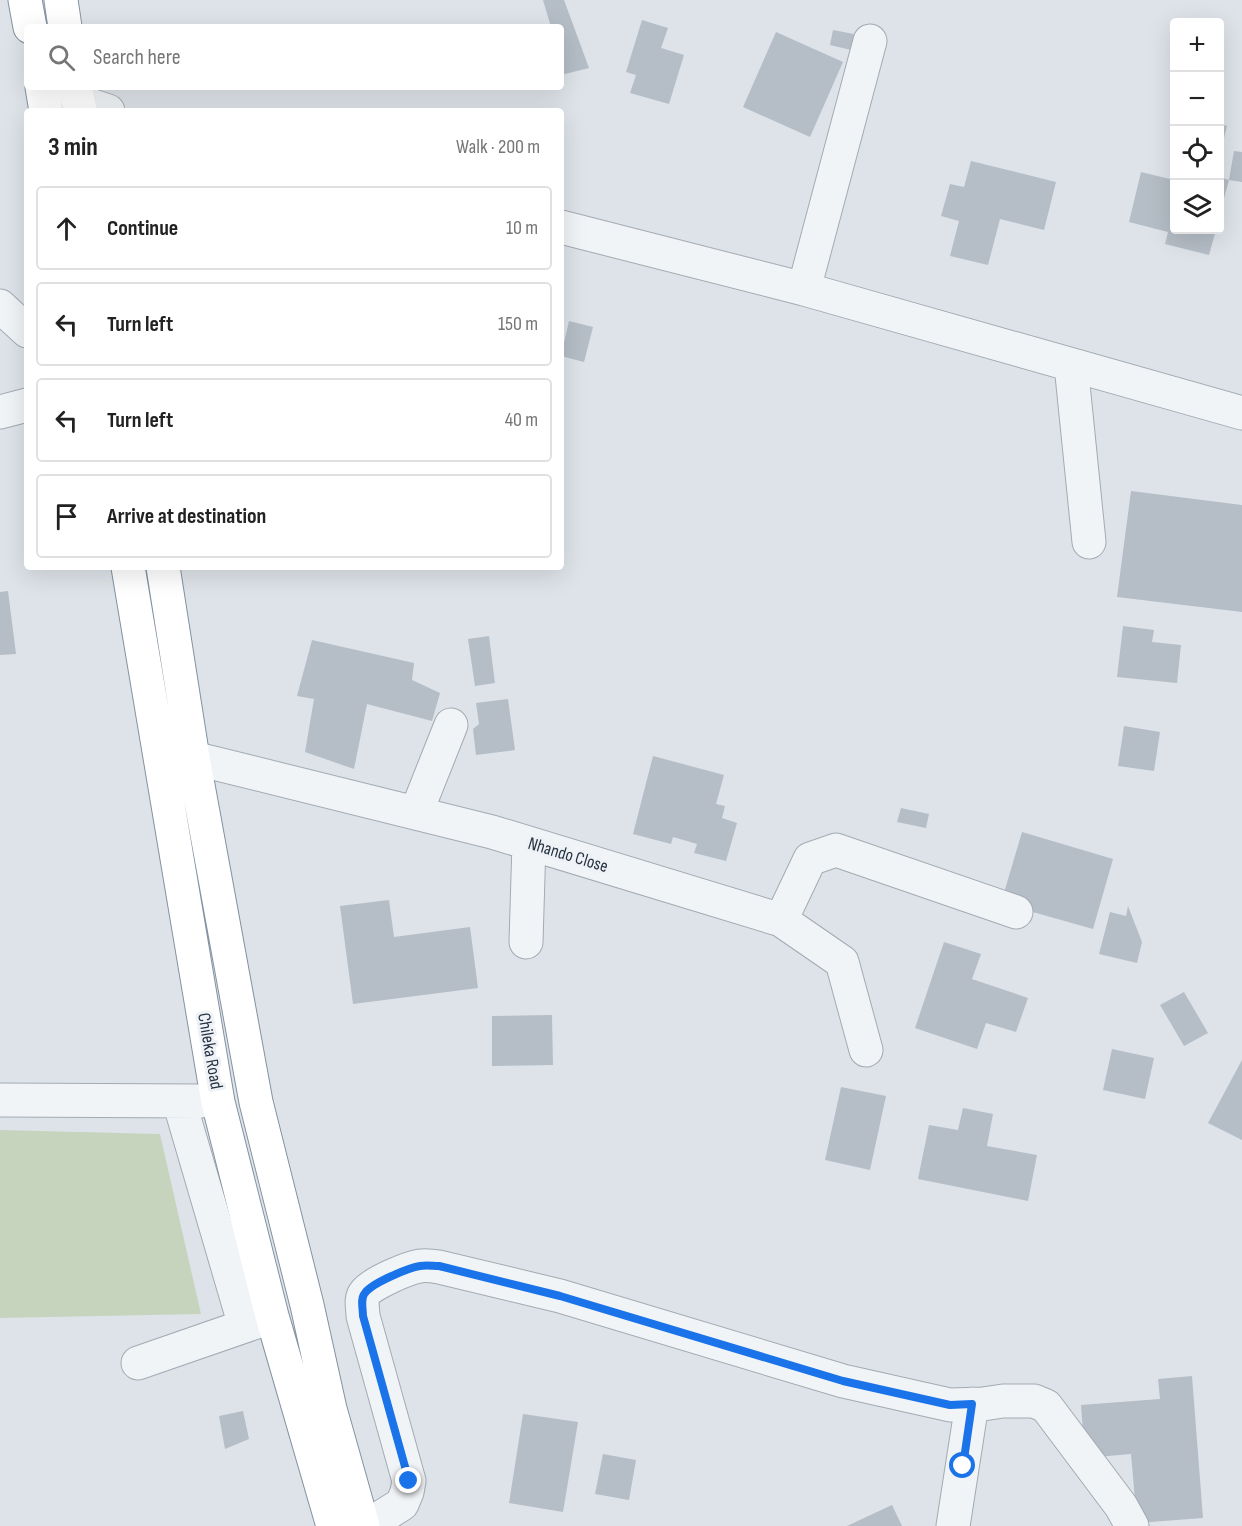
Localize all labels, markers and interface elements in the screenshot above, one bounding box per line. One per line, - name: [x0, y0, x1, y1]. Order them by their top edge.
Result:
- map controls: [1170, 18, 1224, 234]
- button: +: [1170, 18, 1224, 72]
- search box: [24, 24, 564, 90]
- icon: search: [45, 41, 78, 74]
- text: Search here: [93, 44, 180, 71]
- button: −: [1170, 72, 1224, 126]
- button: locate: [1170, 126, 1224, 180]
- text: 3 min: [48, 132, 98, 163]
- text: Walk · 200 m: [456, 135, 540, 159]
- button: layers: [1170, 180, 1224, 234]
- icon: ahead: [50, 212, 83, 245]
- text: Continue: [107, 215, 178, 242]
- text: 10 m: [506, 216, 538, 240]
- icon: left: [50, 308, 83, 341]
- text: Turn left: [107, 311, 173, 338]
- text: 150 m: [498, 312, 538, 336]
- icon: left: [50, 404, 83, 437]
- text: Turn left: [107, 407, 173, 434]
- text: 40 m: [505, 408, 538, 432]
- icon: arrive: [50, 500, 83, 533]
- text: Arrive at destination: [107, 503, 266, 530]
- street label: Nhando Close: [525, 833, 611, 877]
- street label: Chileka Road: [193, 1011, 227, 1091]
- route start: [949, 1452, 975, 1478]
- route end: [395, 1467, 421, 1493]

